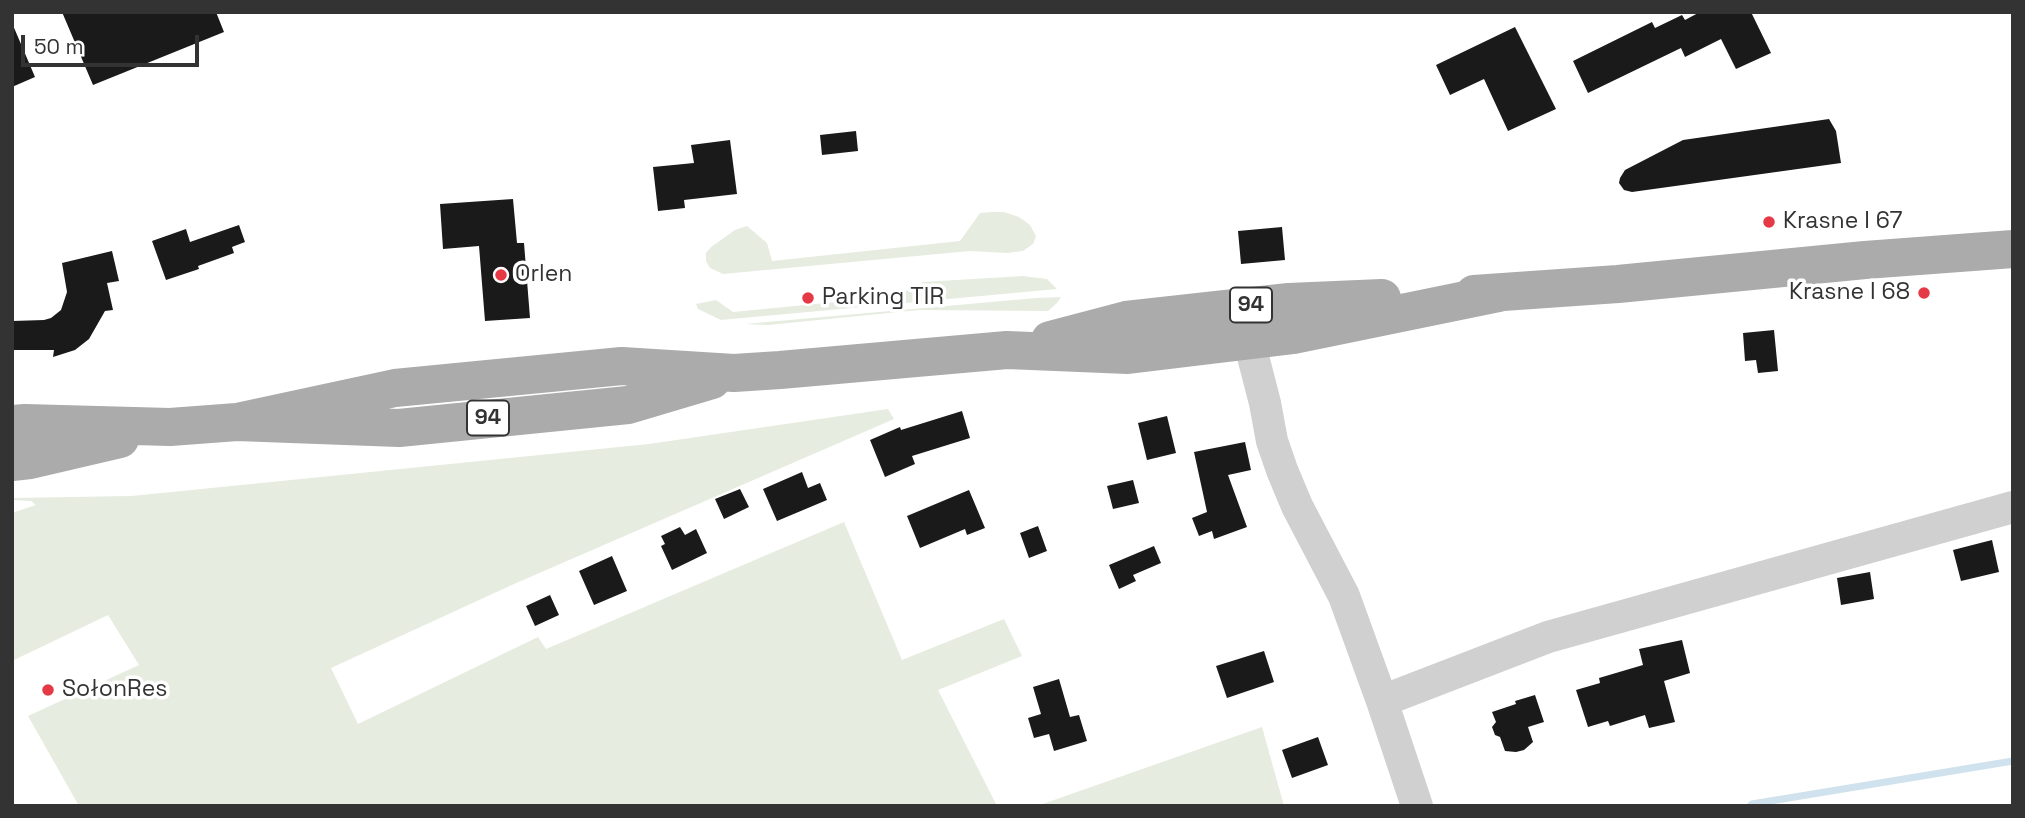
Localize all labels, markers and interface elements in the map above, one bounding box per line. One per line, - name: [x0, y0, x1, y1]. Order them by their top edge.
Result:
- scale bar: [24, 21, 203, 65]
- text: 50 m: [34, 33, 84, 60]
- place label: Krasne I 67: [1783, 208, 1902, 236]
- marker: Krasne I 67: [1761, 214, 1777, 230]
- place label: Orlen: [515, 261, 572, 289]
- marker: Orlen: [493, 267, 509, 283]
- place label: Krasne I 68: [1789, 279, 1910, 307]
- place label: Parking TIR: [822, 284, 944, 312]
- marker: Krasne I 68: [1916, 285, 1932, 301]
- road number: 94: [1230, 288, 1272, 322]
- marker: Parking TIR: [800, 290, 816, 306]
- road number: 94: [467, 400, 509, 436]
- place label: SołonRes: [62, 676, 167, 704]
- marker: SołonRes: [40, 682, 56, 698]

